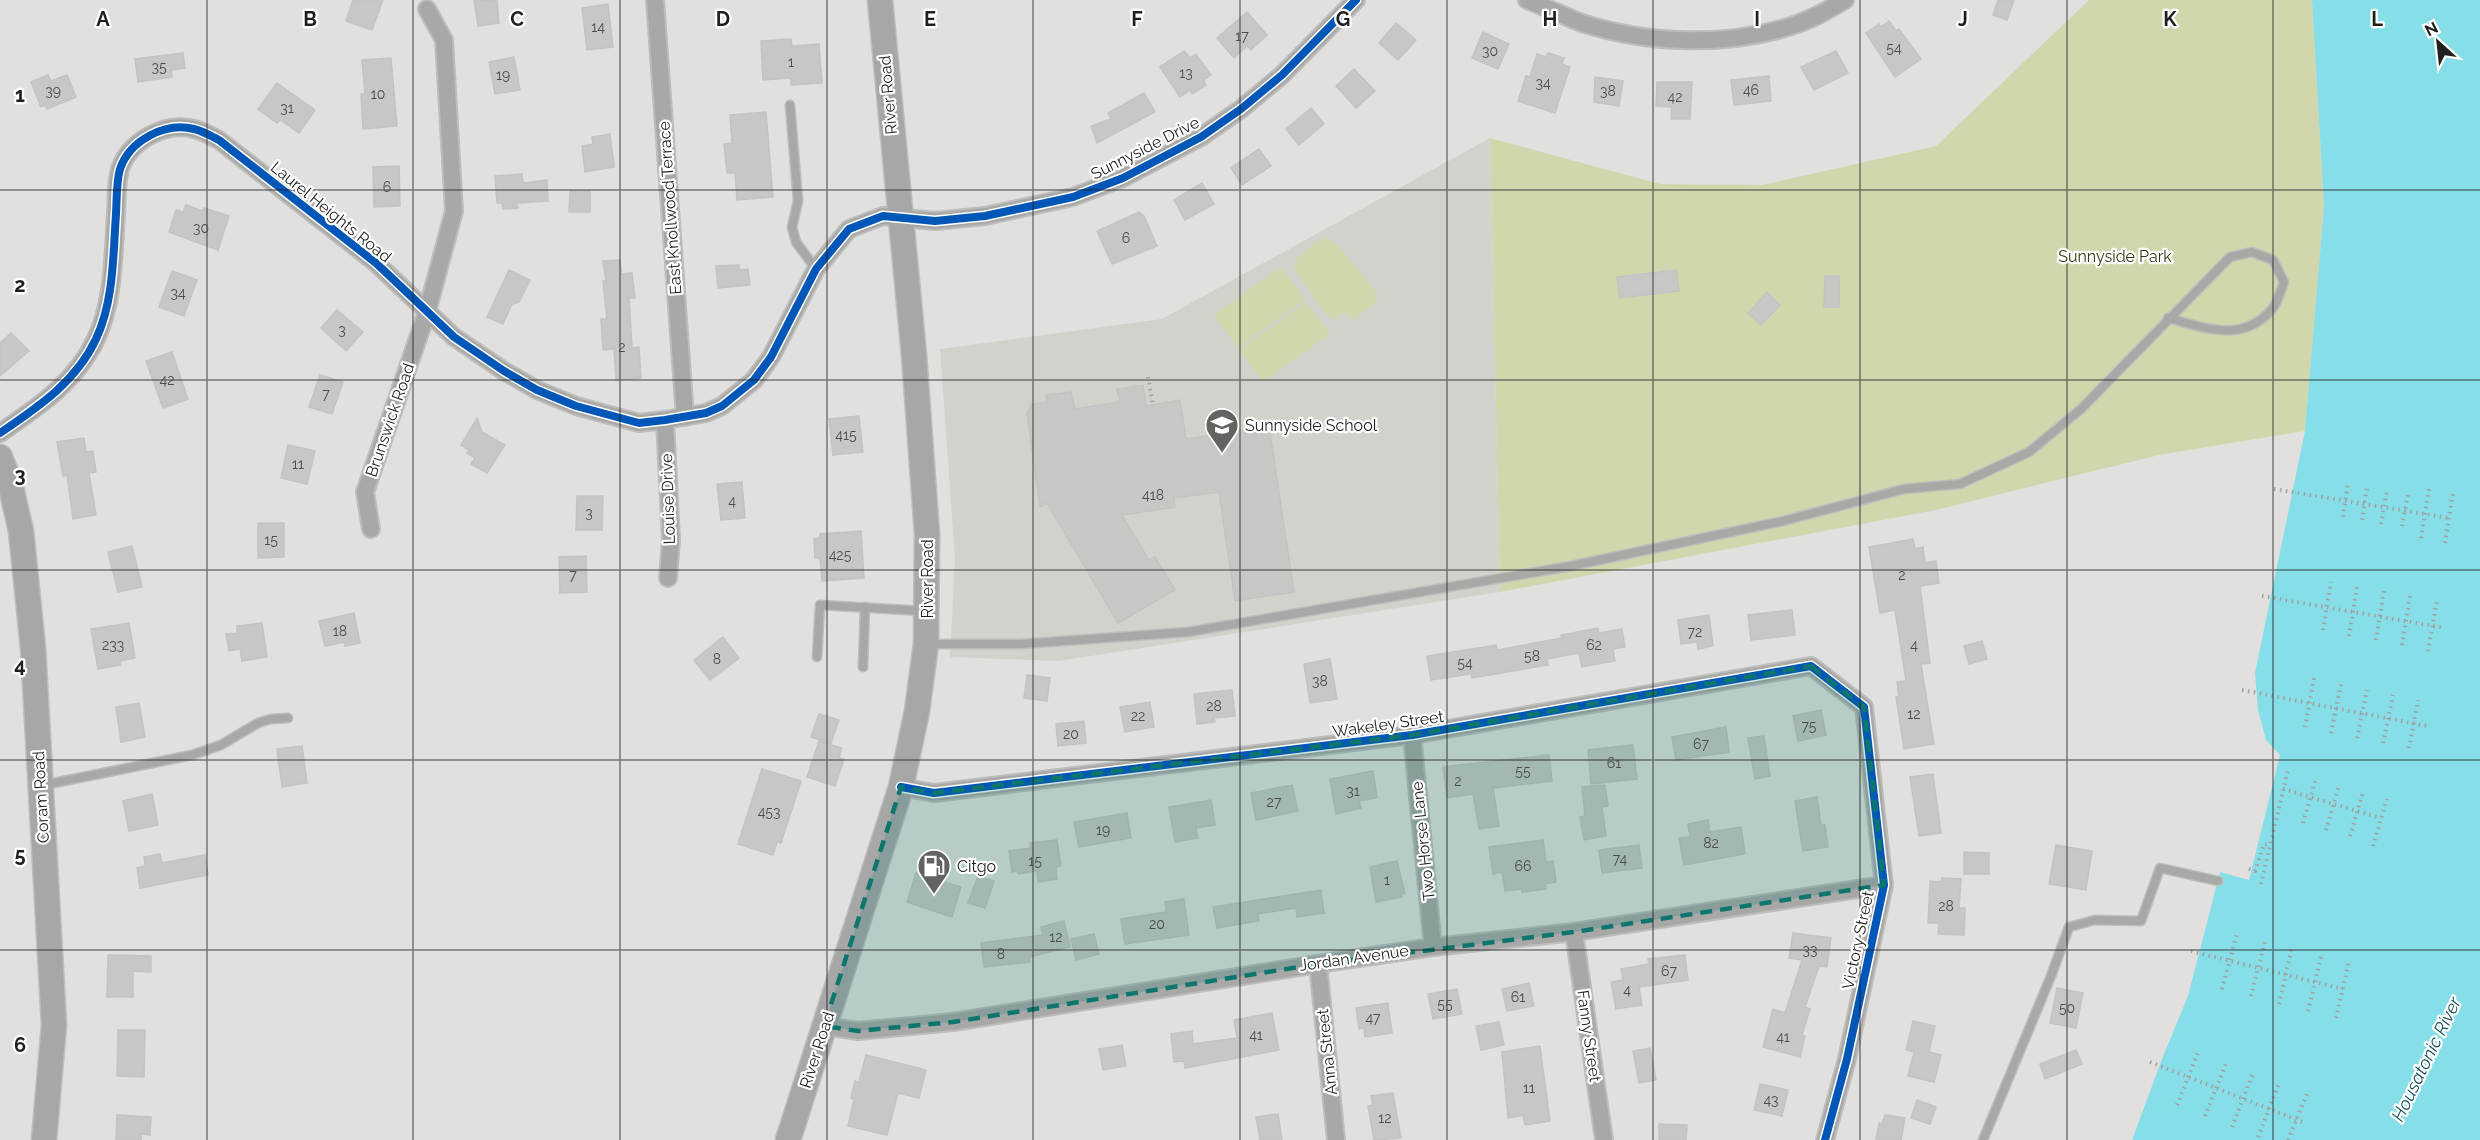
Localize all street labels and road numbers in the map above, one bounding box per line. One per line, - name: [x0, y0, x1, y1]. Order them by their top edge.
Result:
- street label: River Road: [875, 55, 901, 135]
- street label: Sunnyside Drive: [1088, 113, 1202, 183]
- street label: East Knollwood Terrace: [654, 121, 686, 295]
- street label: Laurel Heights Road: [267, 158, 395, 266]
- street label: Brunswick Road: [362, 361, 418, 479]
- street label: Louise Drive: [657, 453, 679, 545]
- street label: River Road: [918, 539, 937, 619]
- street label: Wakeley Street: [1331, 707, 1446, 741]
- street label: Coram Road: [29, 751, 53, 843]
- street label: Two Horse Lane: [1407, 781, 1439, 901]
- street label: Victory Street: [1838, 888, 1878, 991]
- street label: Jordan Avenue: [1298, 941, 1410, 975]
- street label: Fanny Street: [1573, 989, 1605, 1084]
- street label: Anna Street: [1313, 1007, 1341, 1096]
- street label: River Road: [796, 1009, 838, 1091]

